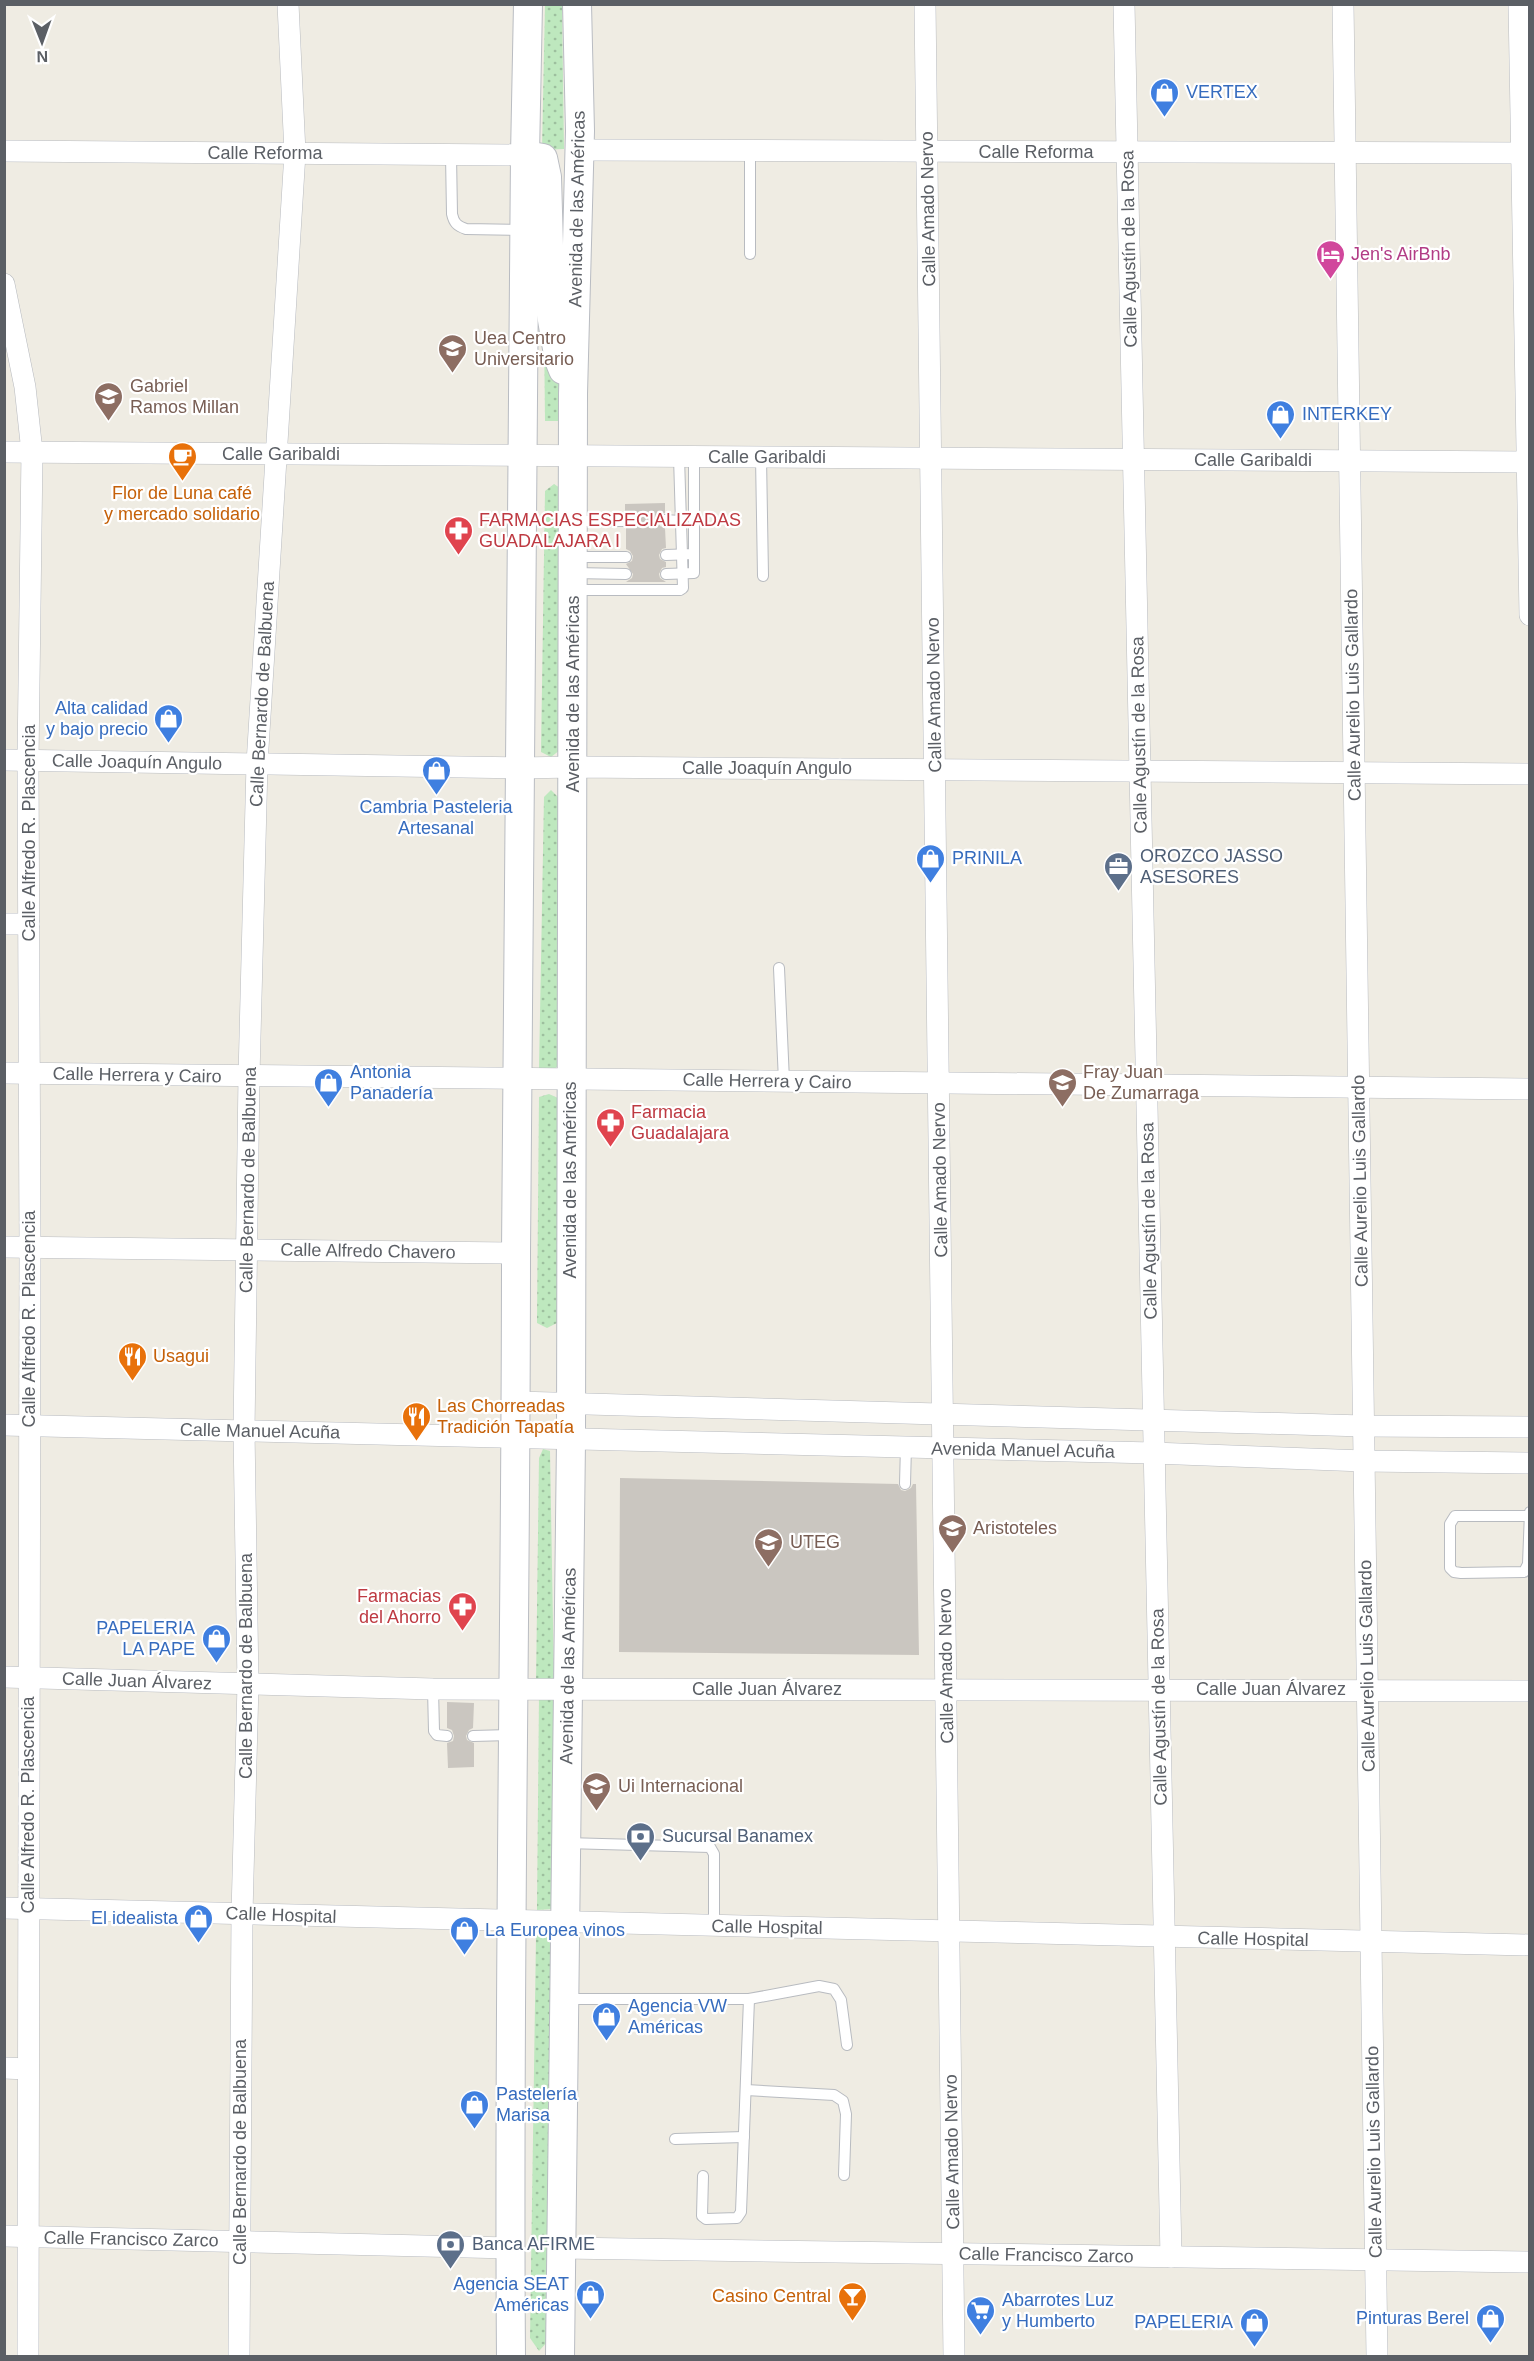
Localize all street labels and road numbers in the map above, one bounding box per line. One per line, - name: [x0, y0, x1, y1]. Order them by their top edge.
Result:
- street label: Avenida de las Américas: [565, 110, 589, 308]
- street label: Calle Amado Nervo: [917, 131, 939, 287]
- street label: Calle Reforma: [978, 142, 1095, 162]
- street label: Calle Reforma: [207, 143, 324, 163]
- street label: Calle Agustín de la Rosa: [1117, 149, 1141, 348]
- street label: Calle Garibaldi: [222, 444, 340, 464]
- street label: Calle Garibaldi: [708, 447, 826, 467]
- street label: Calle Garibaldi: [1194, 450, 1312, 470]
- street label: Calle Bernardo de Balbuena: [246, 580, 278, 807]
- street label: Calle Aurelio Luis Gallardo: [1341, 589, 1365, 801]
- street label: Avenida de las Américas: [563, 596, 583, 792]
- street label: Calle Amado Nervo: [923, 617, 945, 773]
- street label: Calle Agustín de la Rosa: [1127, 635, 1151, 834]
- street label: Calle Alfredo R. Plascencia: [19, 723, 39, 942]
- street label: Calle Joaquín Angulo: [52, 751, 222, 773]
- street label: Calle Joaquín Angulo: [682, 758, 852, 778]
- street label: Calle Herrera y Cairo: [52, 1064, 222, 1086]
- street label: Calle Bernardo de Balbuena: [236, 1066, 260, 1293]
- street label: Calle Herrera y Cairo: [682, 1070, 852, 1092]
- street label: Calle Aurelio Luis Gallardo: [1348, 1075, 1372, 1287]
- street label: Avenida de las Américas: [560, 1082, 580, 1278]
- street label: Calle Amado Nervo: [929, 1102, 951, 1258]
- street label: Calle Agustín de la Rosa: [1137, 1121, 1161, 1320]
- street label: Calle Alfredo R. Plascencia: [19, 1209, 39, 1428]
- street label: Calle Alfredo Chavero: [280, 1239, 456, 1263]
- street label: Calle Manuel Acuña: [180, 1420, 341, 1442]
- street label: Avenida Manuel Acuña: [931, 1438, 1116, 1462]
- street label: Calle Bernardo de Balbuena: [236, 1552, 256, 1779]
- street label: Calle Aurelio Luis Gallardo: [1355, 1560, 1379, 1772]
- street label: Avenida de las Américas: [556, 1567, 580, 1765]
- street label: Calle Amado Nervo: [935, 1588, 957, 1744]
- street label: Calle Agustín de la Rosa: [1147, 1607, 1171, 1806]
- street label: Calle Juan Álvarez: [62, 1668, 212, 1694]
- street label: Calle Juan Álvarez: [692, 1679, 842, 1699]
- street label: Calle Juan Álvarez: [1196, 1679, 1346, 1699]
- street label: Calle Alfredo R. Plascencia: [18, 1695, 38, 1914]
- street label: Calle Hospital: [225, 1903, 337, 1927]
- street label: Calle Hospital: [711, 1916, 823, 1938]
- street label: Calle Hospital: [1197, 1928, 1309, 1950]
- street label: Calle Bernardo de Balbuena: [230, 2038, 250, 2265]
- street label: Calle Aurelio Luis Gallardo: [1362, 2046, 1386, 2258]
- street label: Calle Amado Nervo: [941, 2074, 963, 2230]
- street label: Calle Francisco Zarco: [43, 2227, 219, 2251]
- street label: Calle Francisco Zarco: [958, 2243, 1134, 2267]

